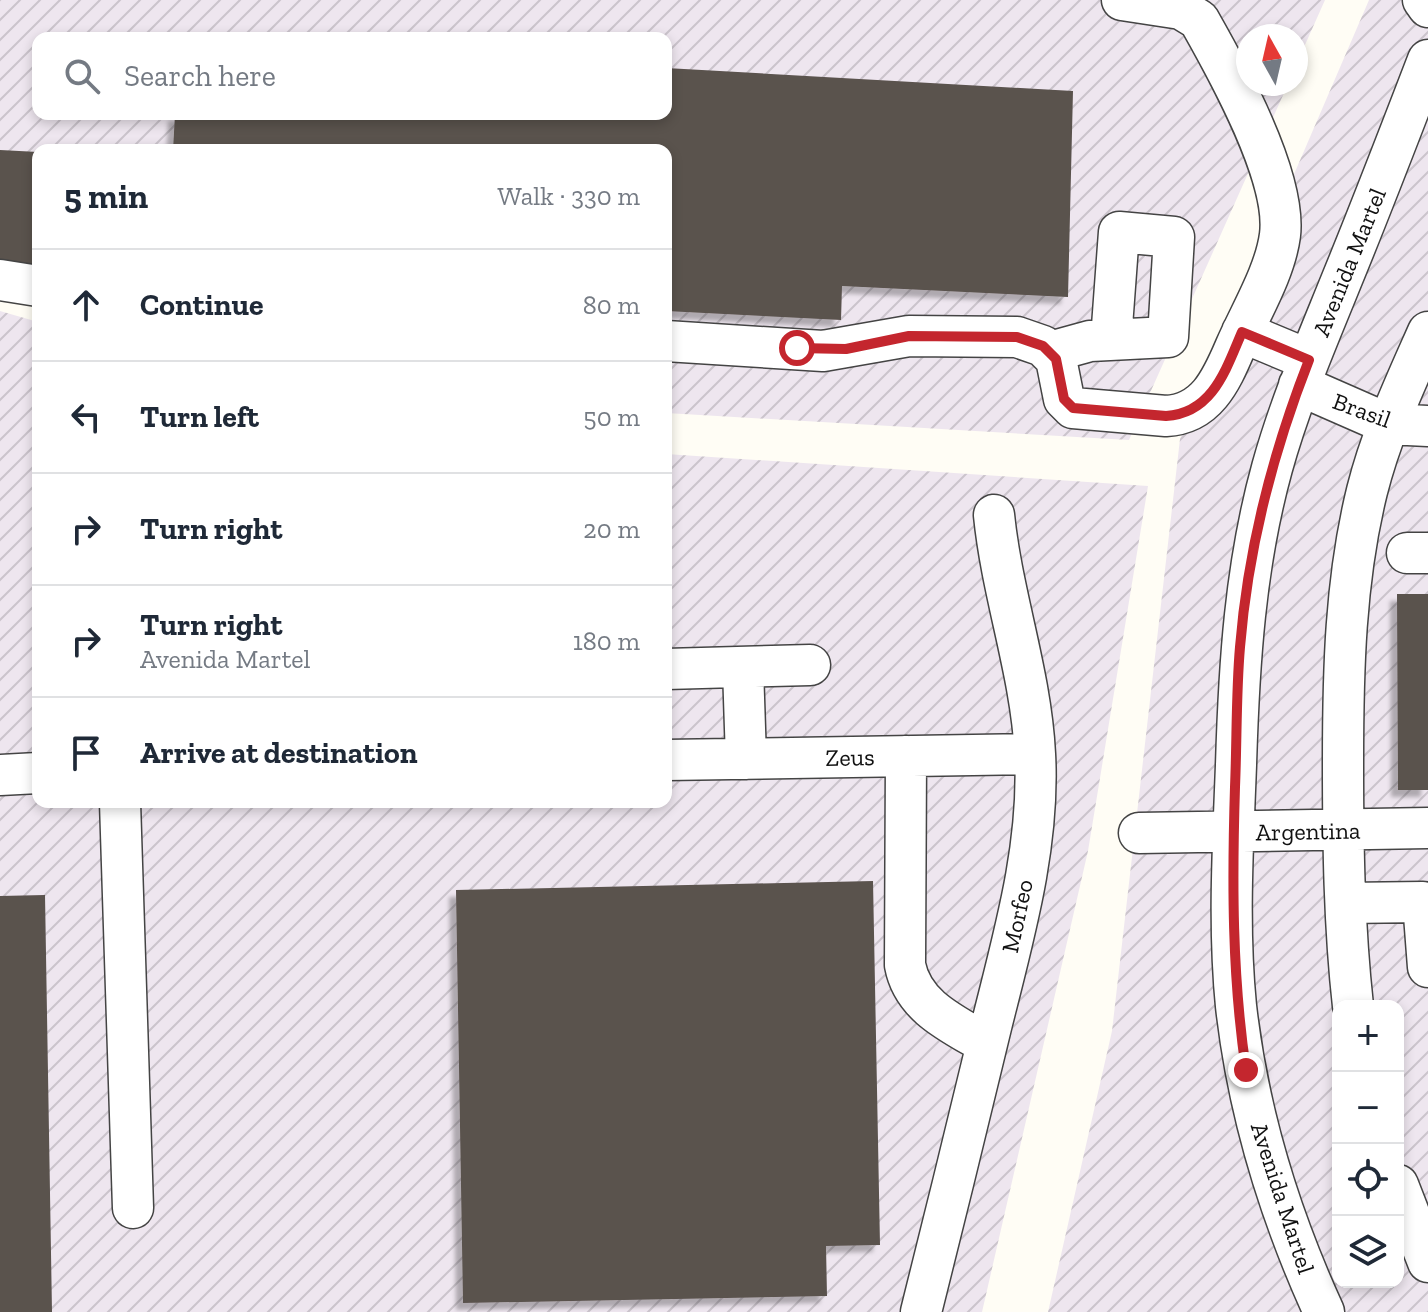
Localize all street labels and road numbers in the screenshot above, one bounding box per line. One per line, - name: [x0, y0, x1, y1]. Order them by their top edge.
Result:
- street label: Avenida Martel: [1306, 184, 1392, 340]
- street label: Brasil: [1329, 386, 1395, 434]
- street label: Zeus: [825, 742, 875, 772]
- street label: Argentina: [1255, 816, 1361, 846]
- street label: Morfeo: [995, 877, 1039, 955]
- street label: Avenida Martel: [1245, 1119, 1321, 1277]

